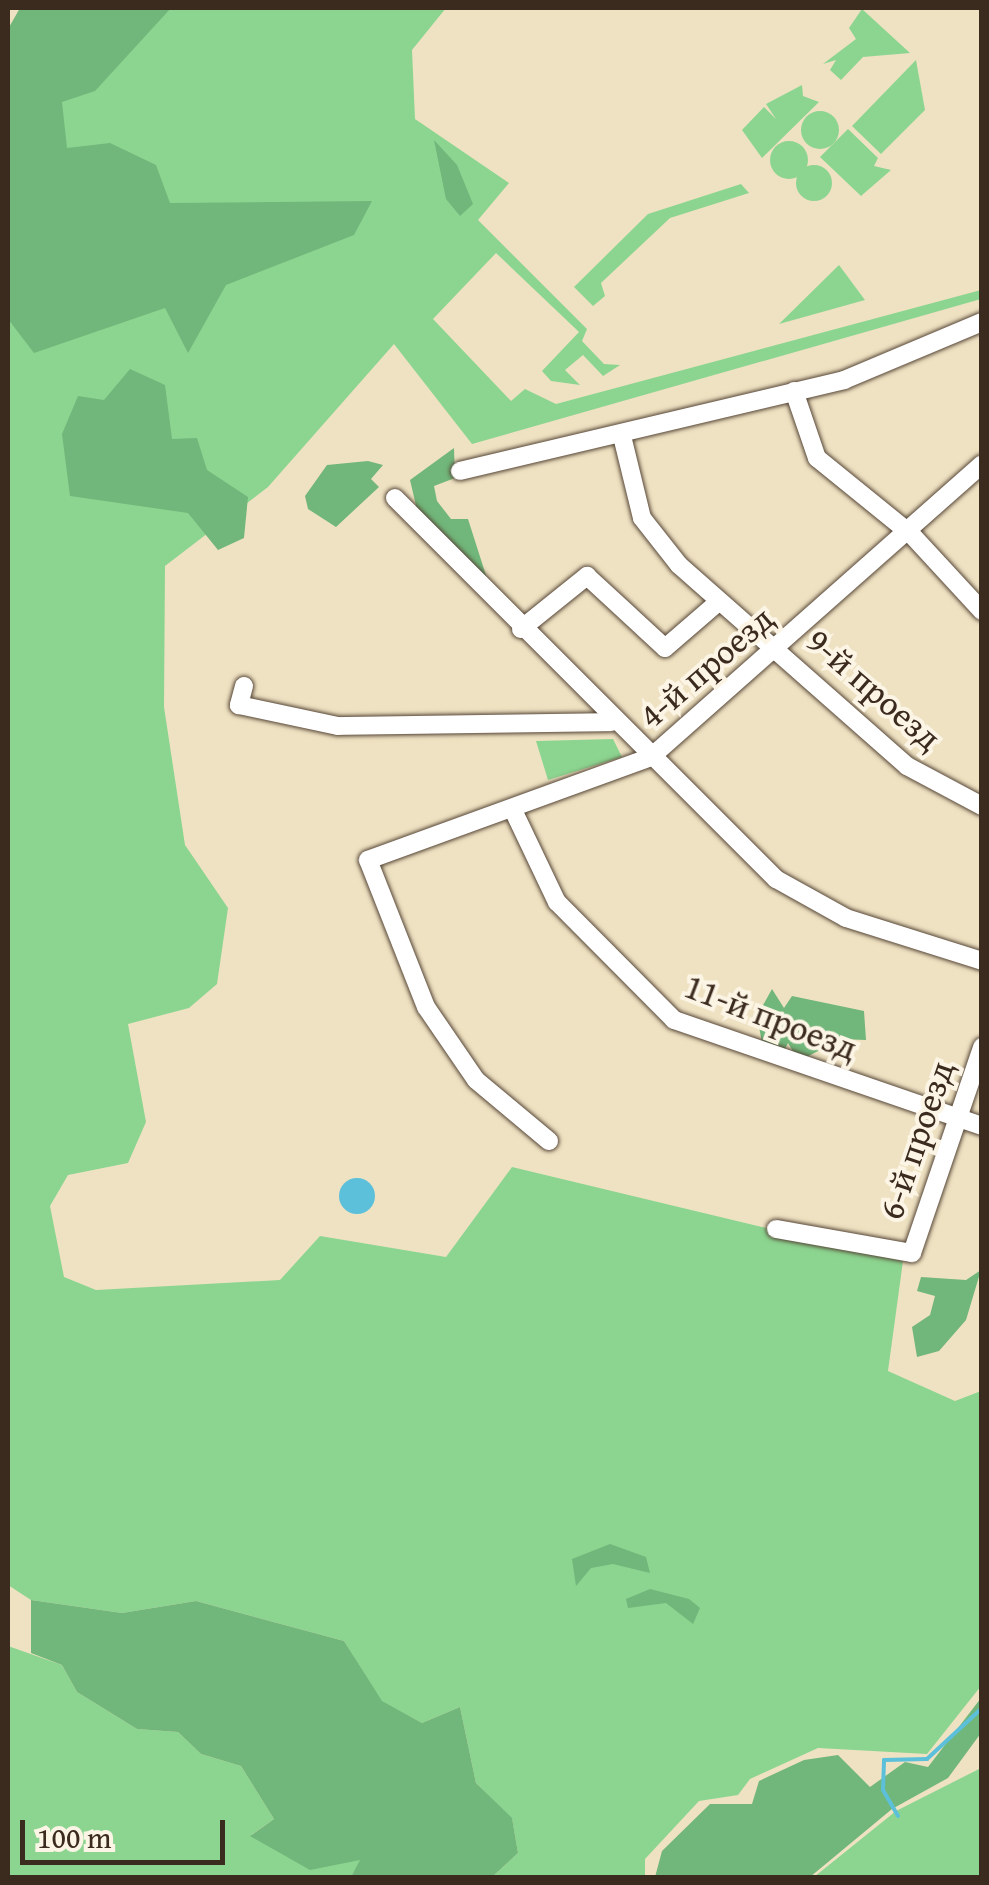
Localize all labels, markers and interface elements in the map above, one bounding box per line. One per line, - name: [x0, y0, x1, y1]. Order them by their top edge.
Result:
- street label: 4-й проезд: [630, 597, 782, 737]
- street label: 9-й проезд: [798, 619, 950, 759]
- street label: 11-й проезд: [679, 965, 863, 1069]
- street label: 6-й проезд: [869, 1055, 963, 1225]
- scale bar: [25, 1800, 230, 1862]
- text: 100 m: [37, 1815, 111, 1859]

